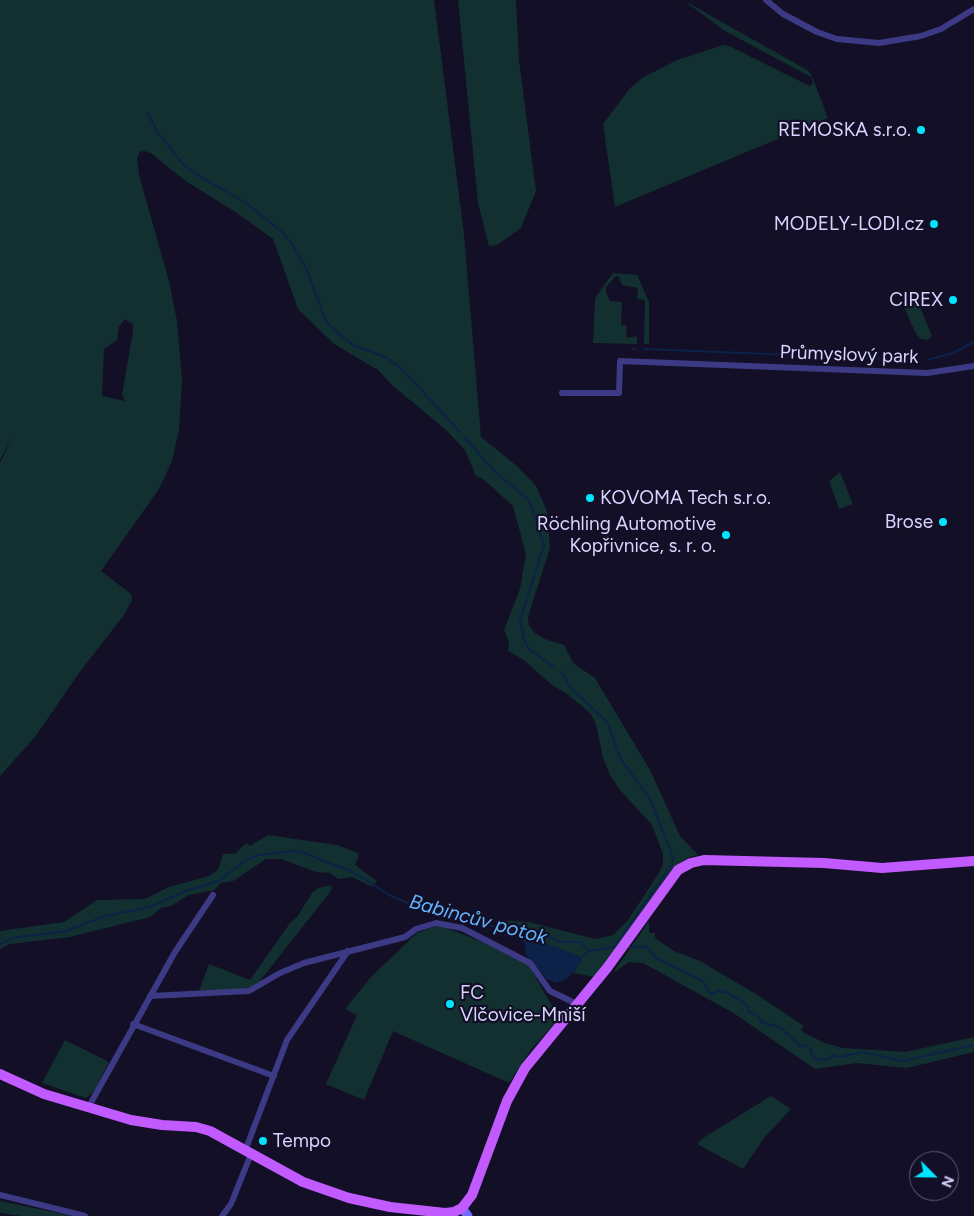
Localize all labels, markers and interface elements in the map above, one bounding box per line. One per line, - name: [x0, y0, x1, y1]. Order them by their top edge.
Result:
- place label: REMOSKA s.r.o.: [778, 119, 911, 141]
- marker: REMOSKA s.r.o.: [915, 124, 927, 136]
- place label: MODELY-LODI.cz: [774, 213, 924, 235]
- marker: MODELY-LODI.cz: [928, 218, 940, 230]
- place label: CIREX: [889, 289, 943, 311]
- marker: CIREX: [947, 294, 959, 306]
- street label: Průmyslový park: [779, 341, 919, 369]
- place label: KOVOMA Tech s.r.o.: [600, 487, 771, 509]
- marker: KOVOMA Tech s.r.o.: [584, 492, 596, 504]
- place label: Brose: [885, 511, 933, 533]
- place label: Röchling Automotive Kopřivnice, s. r. o.: [537, 513, 716, 557]
- marker: Brose: [937, 516, 949, 528]
- marker: Röchling Automotive Kopřivnice, s. r. o.: [720, 529, 732, 541]
- water label: Babincův potok: [407, 890, 549, 950]
- place label: FC Vlčovice-Mniší: [460, 982, 586, 1026]
- marker: FC Vlčovice-Mniší: [444, 998, 456, 1010]
- place label: Tempo: [273, 1130, 331, 1152]
- marker: Tempo: [257, 1135, 269, 1147]
- north arrow: [909, 1151, 959, 1201]
- text: N: [937, 1173, 957, 1190]

